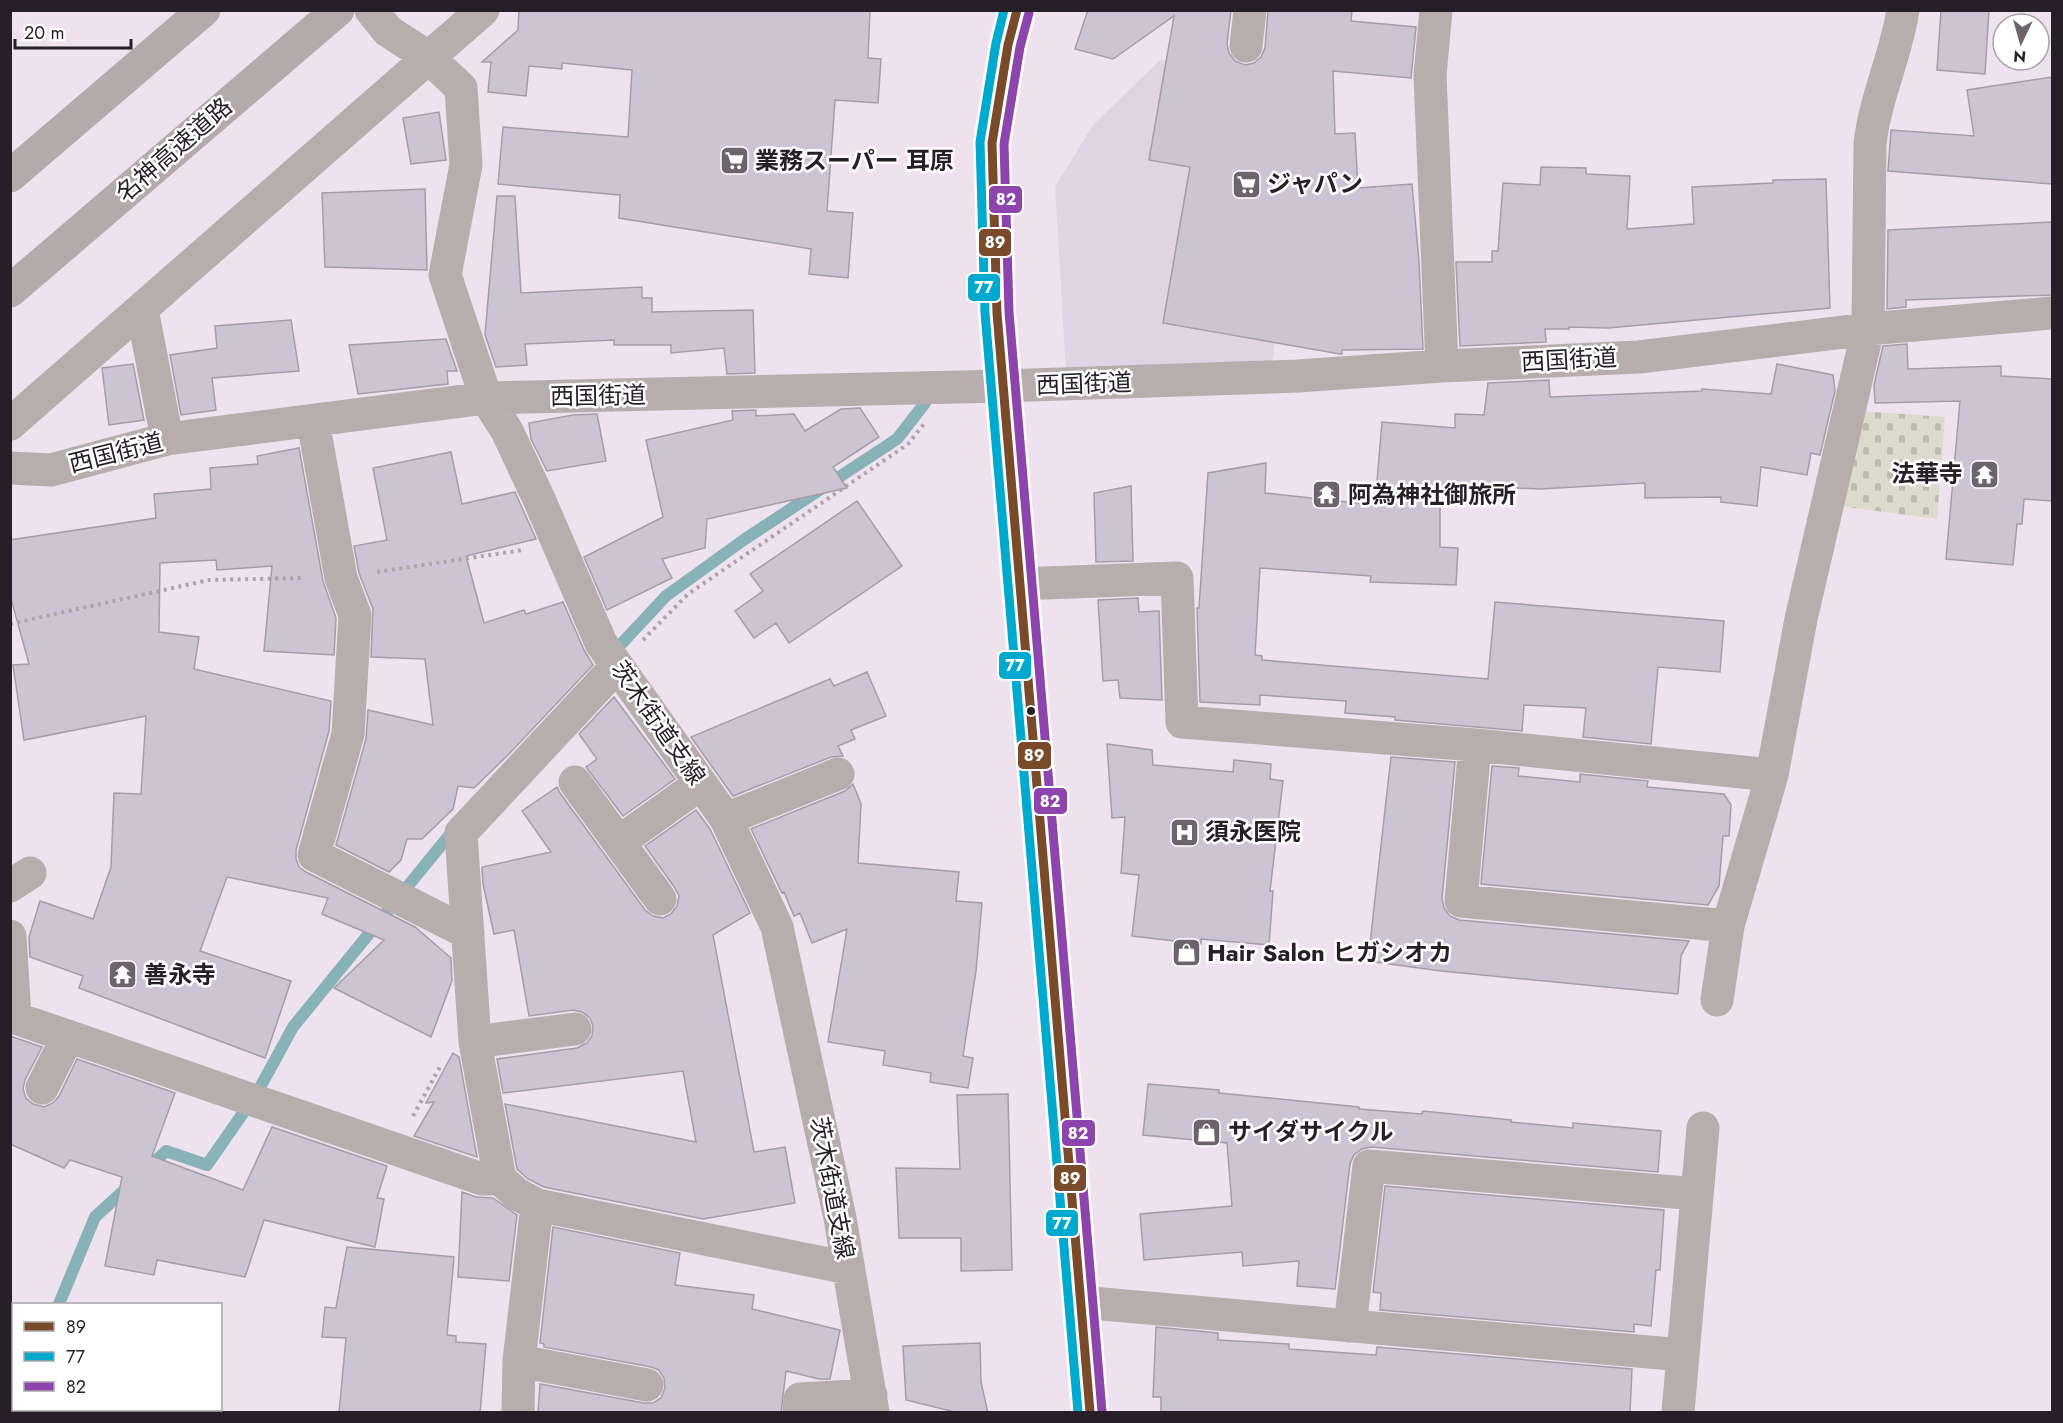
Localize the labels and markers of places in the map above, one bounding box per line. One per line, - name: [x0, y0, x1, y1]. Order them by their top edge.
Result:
- place label: 業務スーパー 耳原: [755, 143, 954, 178]
- supermarket icon: 業務スーパー 耳原: [718, 145, 750, 177]
- place label: ジャパン: [1267, 166, 1363, 201]
- supermarket icon: ジャパン: [1230, 168, 1262, 200]
- place label: 法華寺: [1891, 456, 1963, 491]
- temple icon: 法華寺: [1968, 458, 2000, 490]
- place label: 阿為神社御旅所: [1348, 477, 1516, 512]
- temple icon: 阿為神社御旅所: [1311, 479, 1343, 511]
- unlabelled marker: [1025, 705, 1037, 717]
- place label: 須永医院: [1205, 814, 1301, 849]
- hospital icon: 須永医院: [1168, 816, 1200, 848]
- place label: Hair Salon ヒガシオカ: [1207, 935, 1452, 970]
- shop icon: Hair Salon ヒガシオカ: [1170, 937, 1202, 969]
- place label: 善永寺: [144, 957, 216, 992]
- temple icon: 善永寺: [107, 959, 139, 991]
- place label: サイダサイクル: [1228, 1114, 1394, 1149]
- shop icon: サイダサイクル: [1191, 1116, 1223, 1148]

